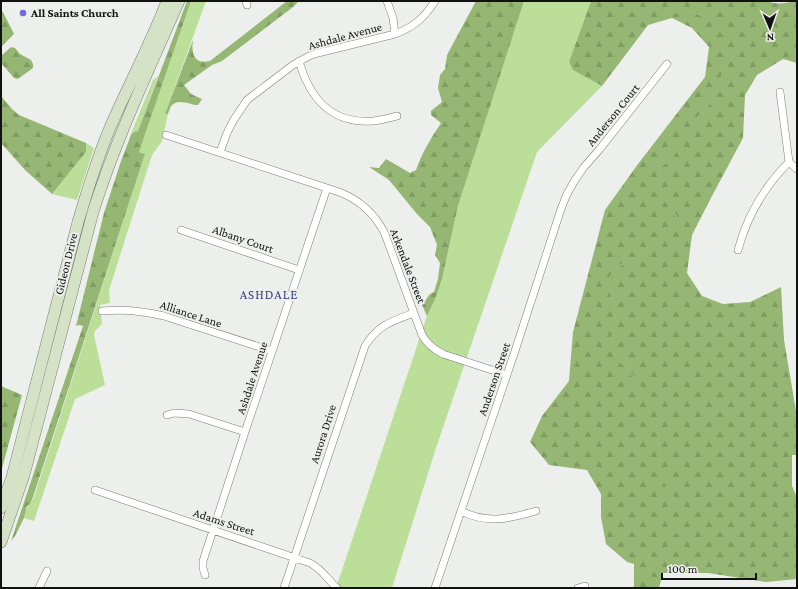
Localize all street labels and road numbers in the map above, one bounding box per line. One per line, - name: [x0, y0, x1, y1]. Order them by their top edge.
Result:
- street label: Ashdale Avenue: [307, 19, 383, 53]
- street label: Anderson Court: [584, 80, 643, 149]
- street label: Albany Court: [211, 222, 276, 256]
- street label: Arkendale Street: [387, 227, 429, 306]
- street label: Gideon Drive: [52, 232, 80, 296]
- street label: Alliance Lane: [158, 297, 224, 331]
- street label: Ashdale Avenue: [234, 340, 270, 416]
- street label: Anderson Street: [475, 340, 513, 417]
- street label: Aurora Drive: [307, 403, 339, 465]
- street label: Adams Street: [192, 506, 257, 539]

